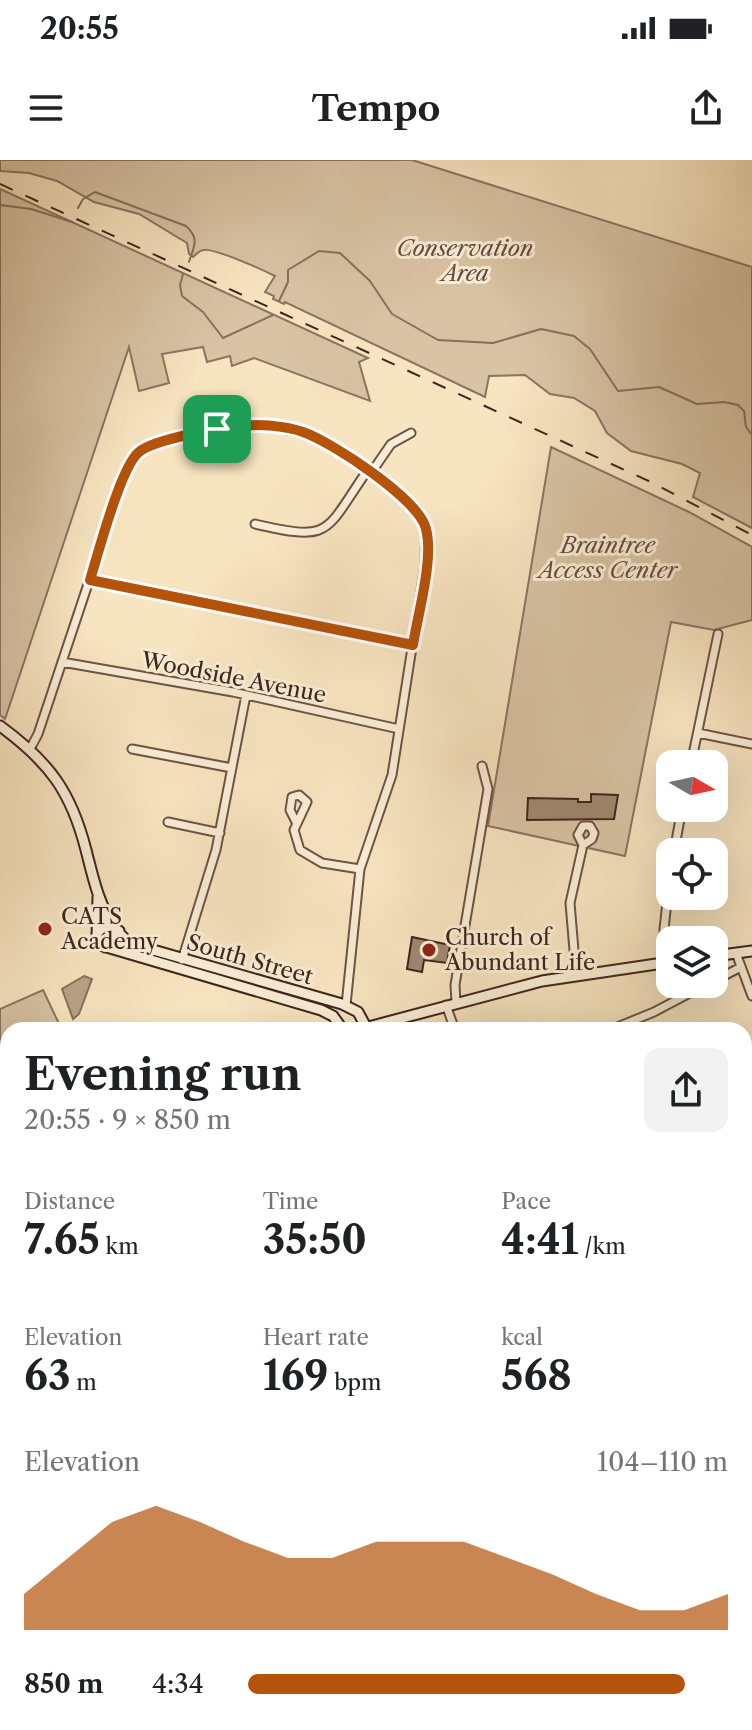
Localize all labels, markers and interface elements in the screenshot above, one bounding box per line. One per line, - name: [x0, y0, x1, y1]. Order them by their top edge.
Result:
- text: 20:55: [40, 10, 119, 47]
- icon: menu: [24, 86, 68, 130]
- text: Tempo: [312, 86, 440, 130]
- icon: share: [684, 86, 728, 130]
- park label: Conservation Area: [397, 235, 533, 287]
- pin: [183, 395, 251, 463]
- icon: arrive: [195, 407, 239, 451]
- park label: Braintree Access Center: [535, 532, 679, 584]
- street label: Woodside Avenue: [138, 646, 329, 709]
- north arrow: [656, 750, 728, 822]
- map controls: [656, 750, 728, 998]
- button: locate: [656, 838, 728, 910]
- place label: CATS Academy: [60, 903, 159, 955]
- marker: CATS Academy: [36, 920, 54, 938]
- place label: Church of Abundant Life: [444, 924, 595, 976]
- button: layers: [656, 926, 728, 998]
- street label: South Street: [184, 929, 316, 990]
- marker: Church of Abundant Life: [420, 941, 438, 959]
- text: Evening run: [24, 1047, 301, 1101]
- button: share: [644, 1048, 728, 1132]
- text: 20:55 · 9 × 850 m: [24, 1104, 231, 1136]
- text: Distance: [24, 1188, 115, 1215]
- text: Time: [263, 1188, 318, 1215]
- text: Pace: [501, 1188, 551, 1215]
- text: 7.65: [24, 1215, 100, 1264]
- text: 35:50: [263, 1215, 367, 1264]
- text: 4:41: [501, 1215, 579, 1264]
- text: km: [100, 1233, 139, 1260]
- text: /km: [579, 1233, 626, 1260]
- text: Elevation: [24, 1324, 122, 1351]
- text: Heart rate: [263, 1324, 369, 1351]
- text: kcal: [501, 1324, 543, 1351]
- text: 63: [24, 1351, 71, 1400]
- text: 169: [263, 1351, 328, 1400]
- text: 568: [501, 1351, 572, 1400]
- text: m: [71, 1369, 97, 1396]
- text: bpm: [328, 1369, 382, 1396]
- text: Elevation: [24, 1446, 140, 1478]
- text: 104–110 m: [597, 1446, 728, 1478]
- text: 850 m: [24, 1668, 103, 1700]
- text: 4:34: [152, 1668, 204, 1700]

